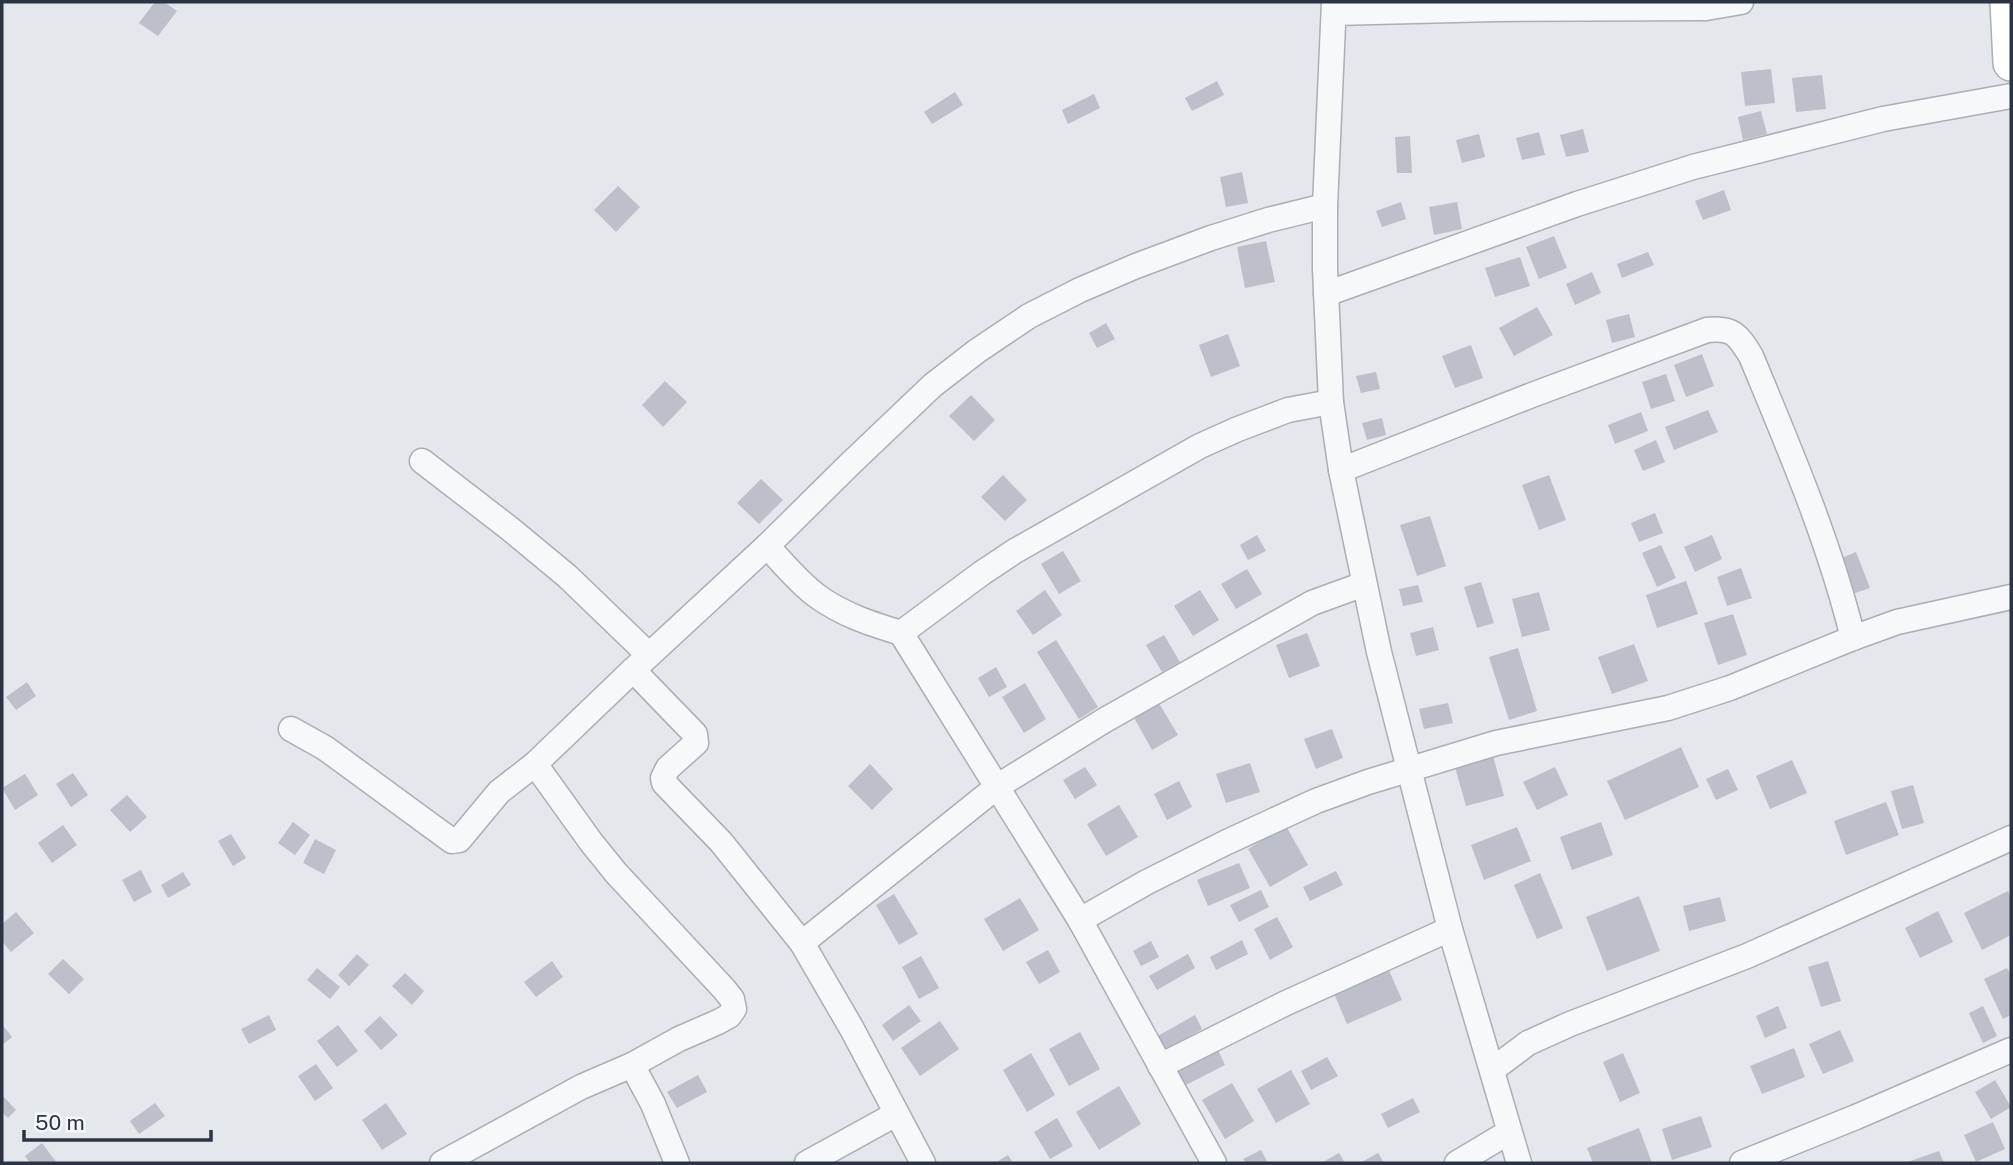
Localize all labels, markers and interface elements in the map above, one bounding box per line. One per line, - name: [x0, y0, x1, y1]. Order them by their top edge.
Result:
- scale bar: [24, 1098, 212, 1142]
- text: 50 m: [35, 1110, 85, 1135]

